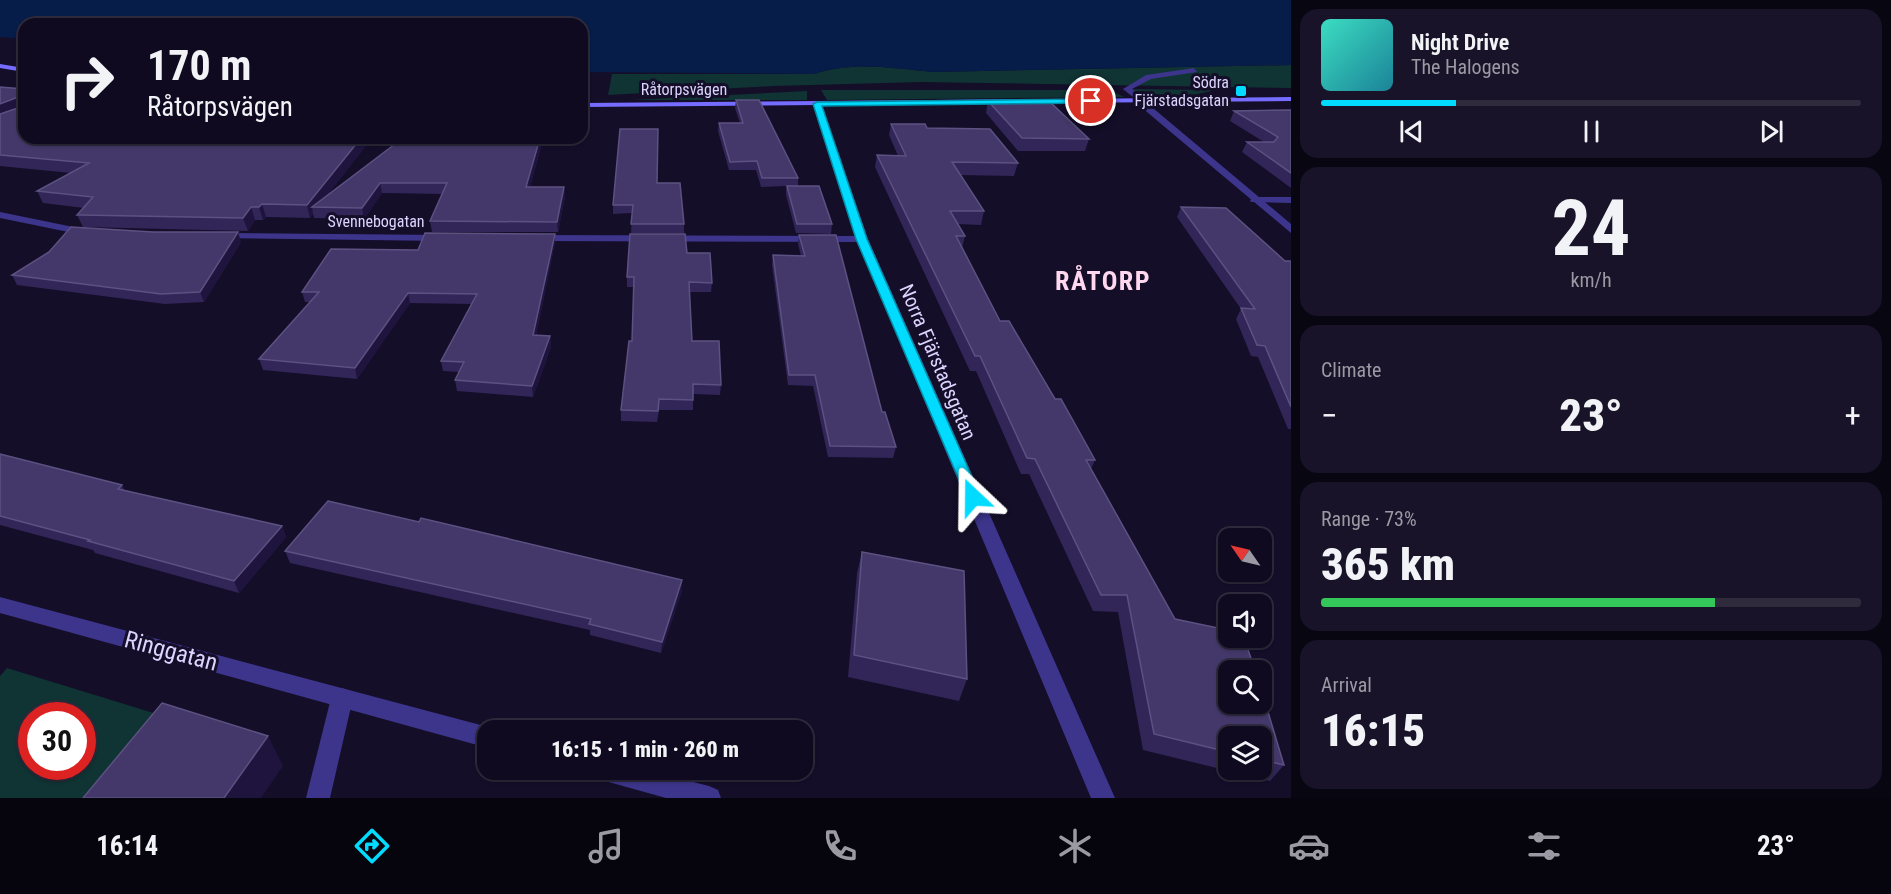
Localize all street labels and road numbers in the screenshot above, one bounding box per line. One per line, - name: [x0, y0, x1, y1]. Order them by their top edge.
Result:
- street label: Råtorpsvägen: [641, 80, 727, 99]
- street label: Svennebogatan: [327, 212, 425, 231]
- street label: Norra Fjärstadsgatan: [894, 281, 982, 443]
- street label: Ringgatan: [121, 625, 221, 677]

